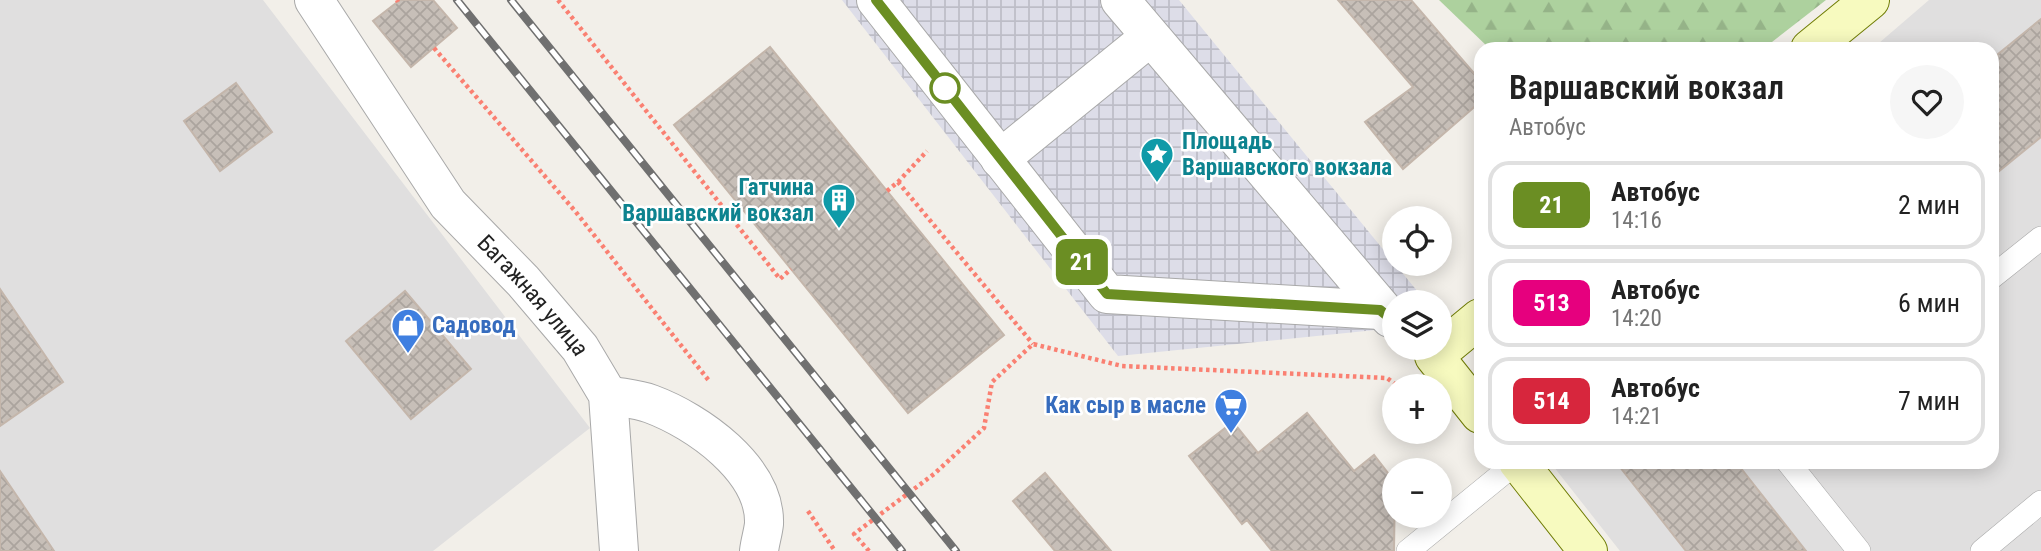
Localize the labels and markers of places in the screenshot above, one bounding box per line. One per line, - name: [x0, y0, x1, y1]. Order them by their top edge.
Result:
- unlabelled marker: [930, 73, 960, 103]
- place label: Площадь Варшавского вокзала: [1182, 128, 1392, 181]
- place icon: Площадь Варшавского вокзала: [1138, 135, 1176, 184]
- place label: Гатчина Варшавский вокзал: [622, 174, 814, 227]
- building icon: Гатчина Варшавский вокзал: [820, 181, 858, 230]
- shop icon: Садовод: [389, 306, 427, 355]
- place label: Садовод: [432, 312, 515, 339]
- supermarket icon: Как сыр в масле: [1212, 386, 1250, 435]
- place label: Как сыр в масле: [1045, 392, 1206, 419]

